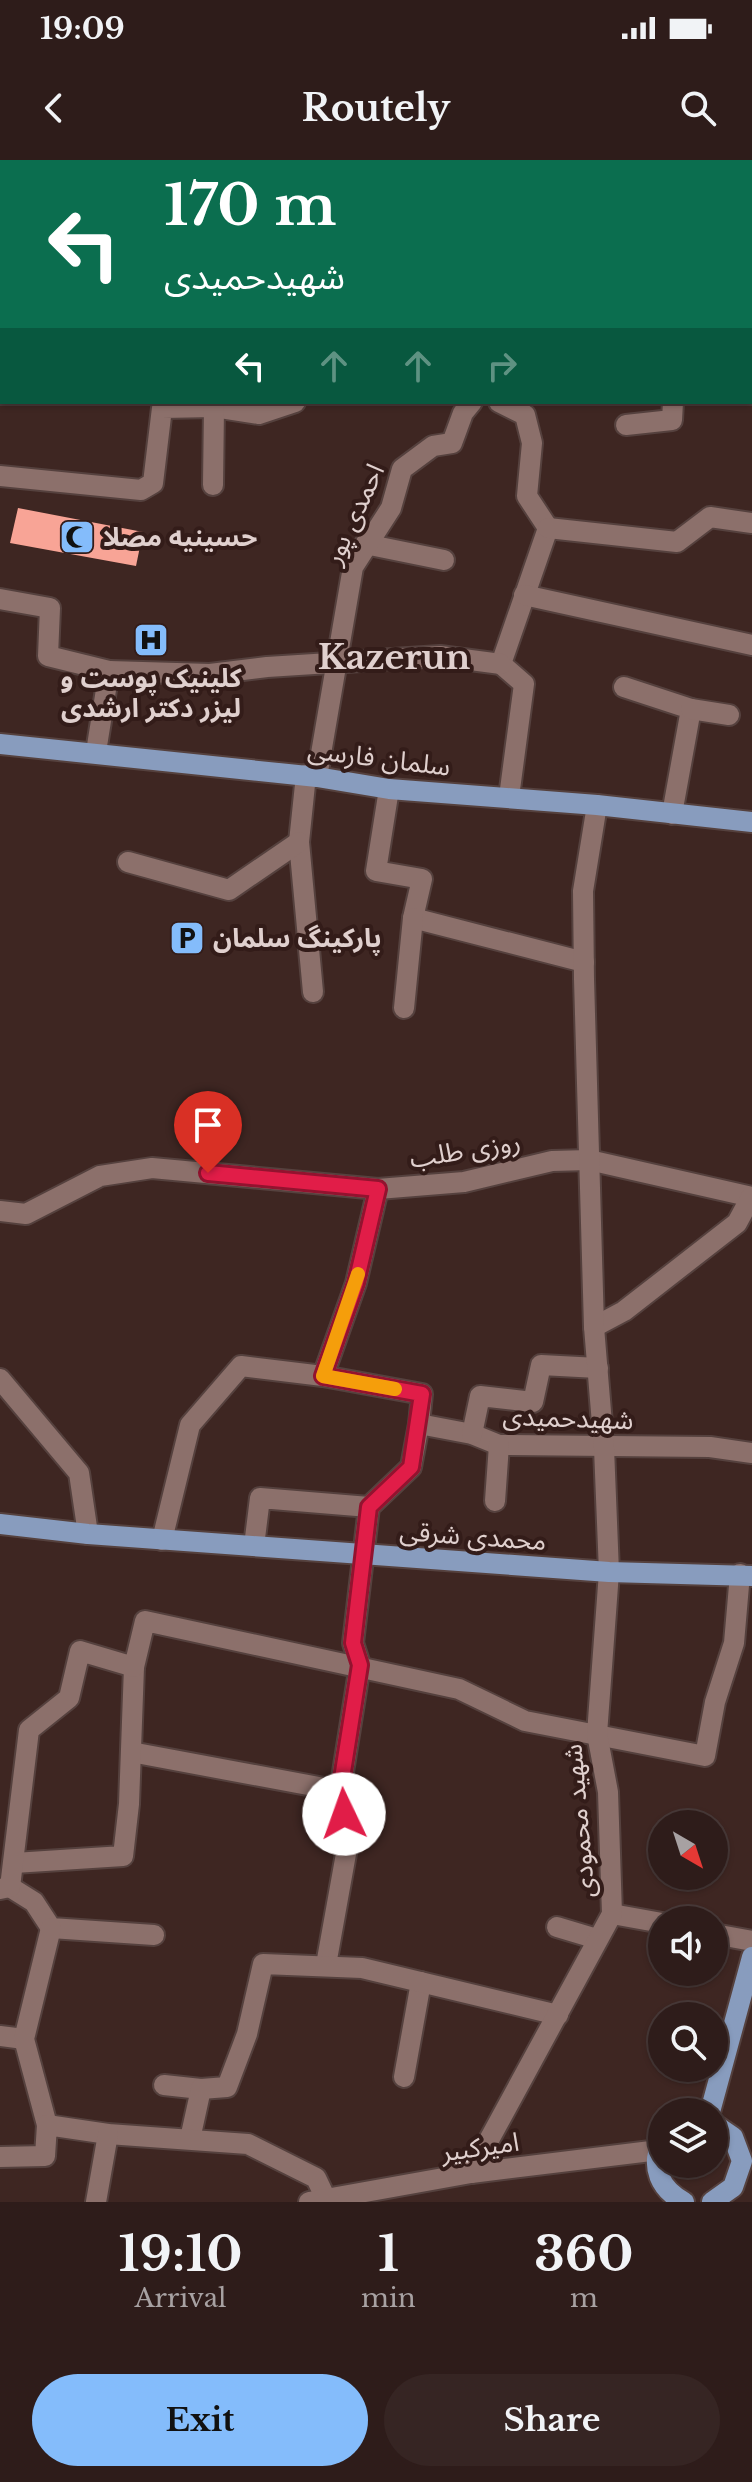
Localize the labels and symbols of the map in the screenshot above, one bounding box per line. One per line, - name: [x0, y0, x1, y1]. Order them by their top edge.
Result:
- street label: احمدی پور: [316, 459, 392, 571]
- mosque icon: حسینیه مصلا: [58, 518, 96, 556]
- place label: حسینیه مصلا: [103, 521, 257, 553]
- hospital icon: کلینیک پوست و لیزر دکتر ارشدی: [132, 621, 170, 659]
- district label: Kazerun: [318, 636, 470, 678]
- place label: کلینیک پوست و لیزر دکتر ارشدی: [61, 662, 243, 724]
- street label: سلمان فارسی: [306, 733, 452, 783]
- parking icon: پارکینگ سلمان: [168, 919, 206, 957]
- place label: پارکینگ سلمان: [213, 922, 382, 956]
- pin: [174, 1091, 242, 1173]
- street label: روزی طلب: [407, 1125, 523, 1175]
- street label: شهیدحمیدی: [502, 1400, 634, 1436]
- street label: محمدی شرقی: [399, 1515, 547, 1557]
- street label: شهید محمودی: [556, 1743, 602, 1899]
- position arrow: [302, 1772, 386, 1856]
- north arrow: [648, 1810, 728, 1890]
- street label: امیرکبیر: [438, 2126, 521, 2168]

